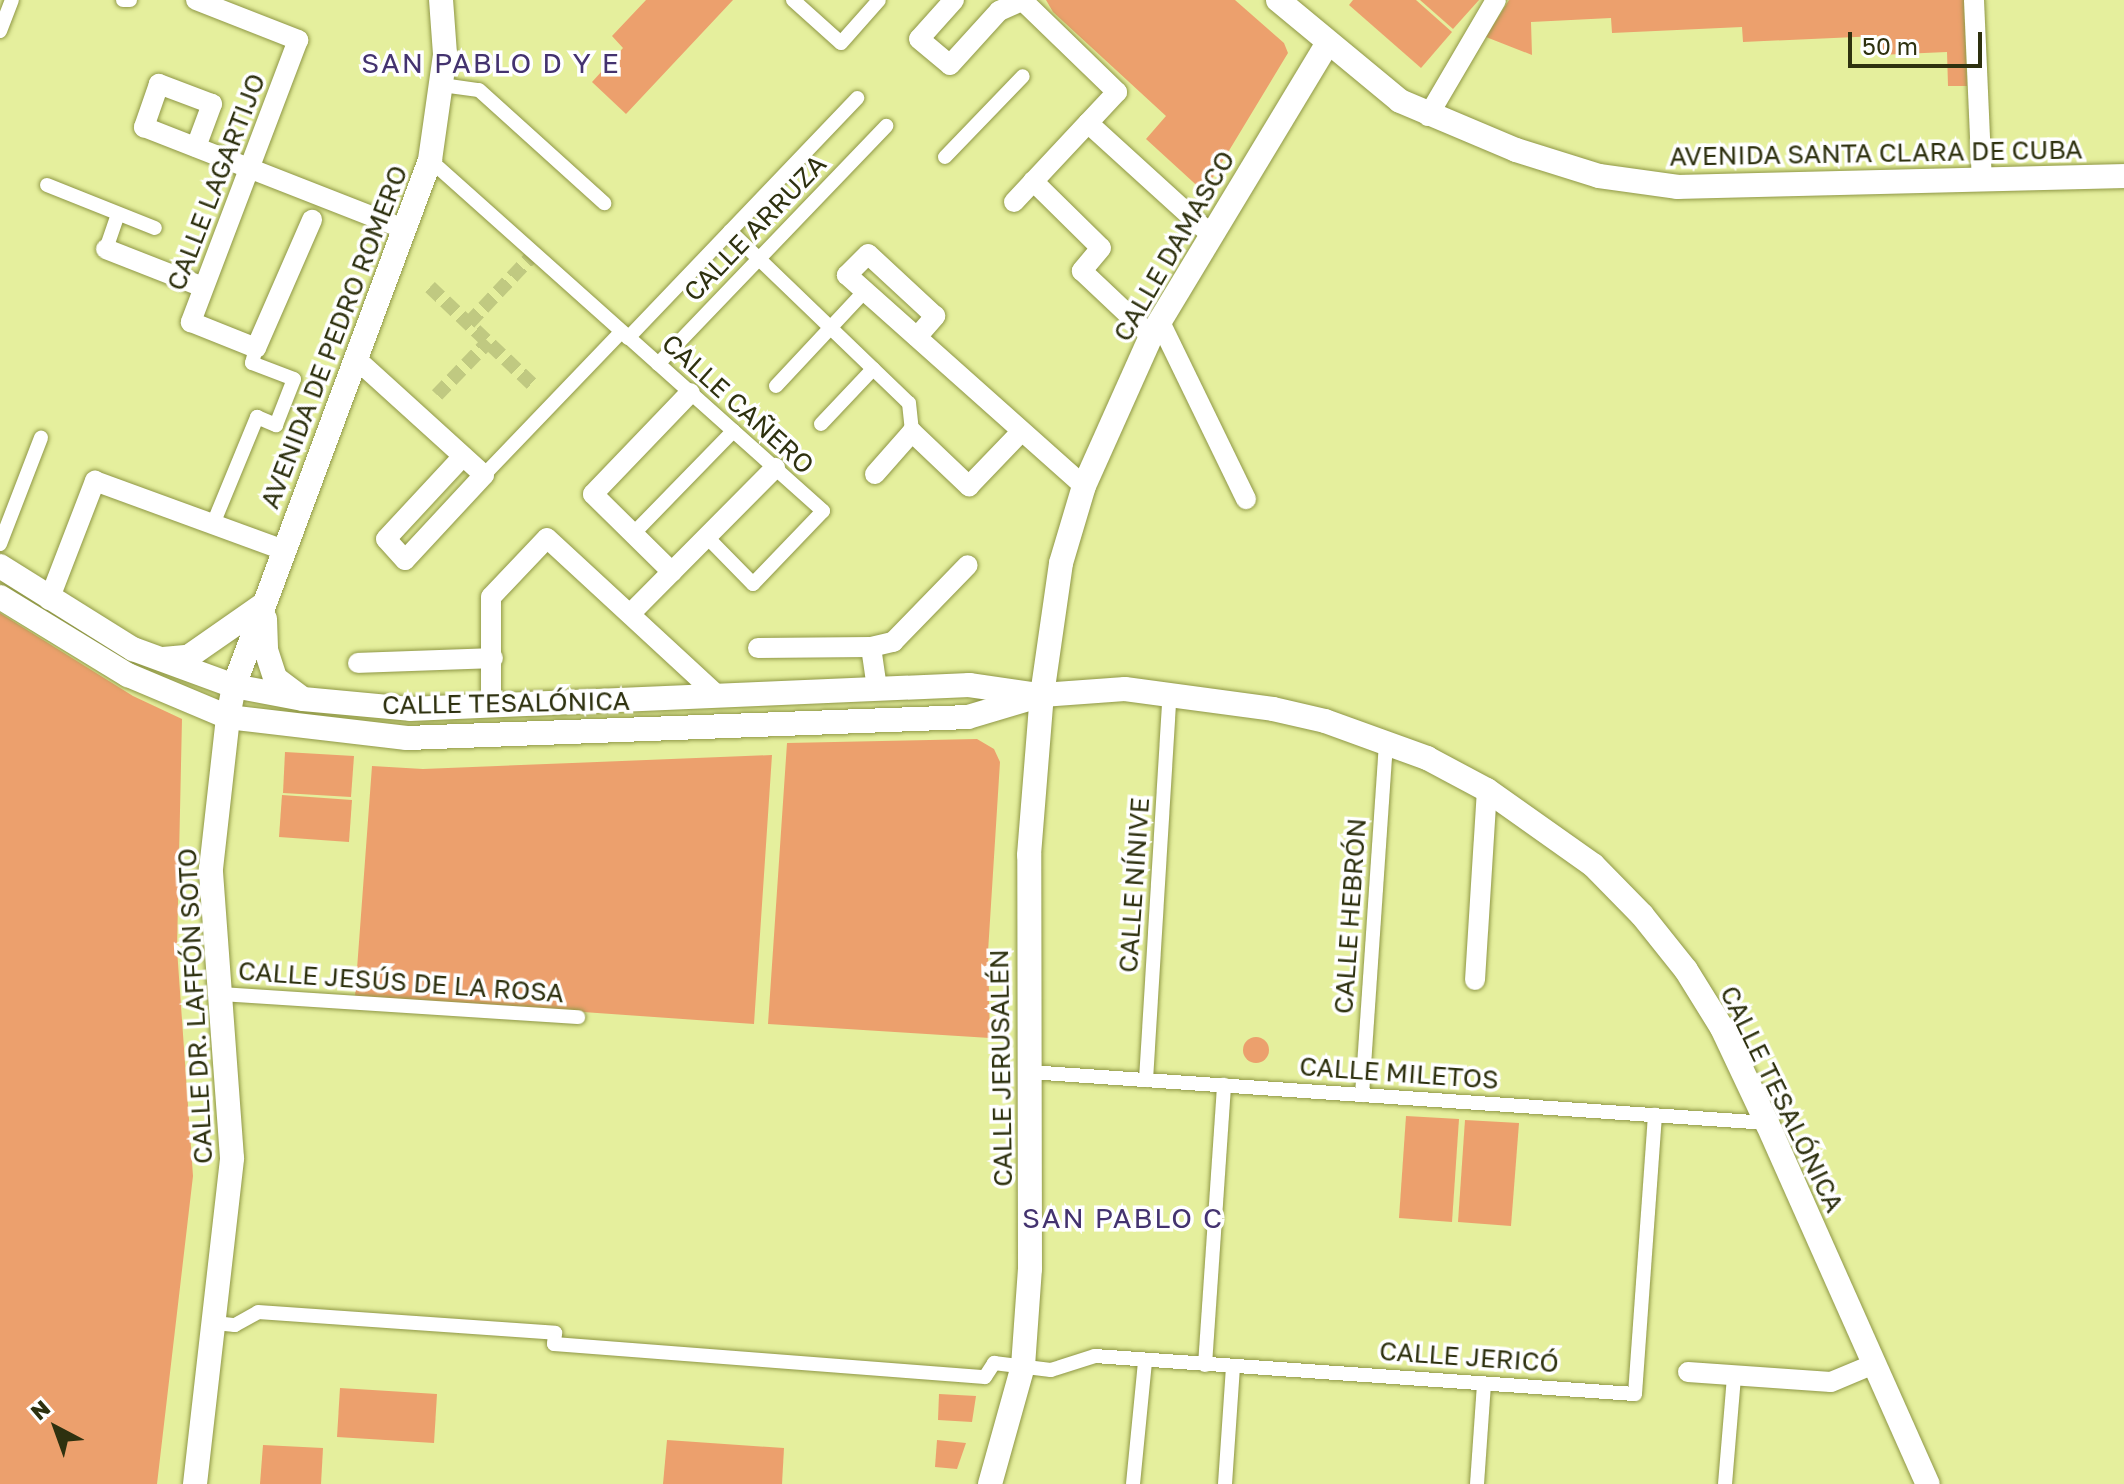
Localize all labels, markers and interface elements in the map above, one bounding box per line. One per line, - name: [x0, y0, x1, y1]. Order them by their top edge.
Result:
- scale bar: [1852, 16, 1986, 66]
- text: 50 m: [1862, 31, 1918, 60]
- district label: SAN PABLO D Y E: [361, 46, 621, 80]
- street label: CALLE LAGARTIJO: [160, 69, 272, 295]
- street label: AVENIDA SANTA CLARA DE CUBA: [1669, 134, 2083, 172]
- street label: CALLE DAMASCO: [1107, 145, 1241, 347]
- street label: CALLE ARRUZA: [677, 148, 833, 308]
- street label: AVENIDA DE PEDRO ROMERO: [254, 161, 414, 513]
- street label: CALLE CAÑERO: [656, 328, 820, 480]
- street label: CALLE TESALÓNICA: [382, 685, 630, 721]
- street label: CALLE NÍNIVE: [1112, 796, 1156, 974]
- street label: CALLE HEBRÓN: [1328, 817, 1372, 1015]
- street label: CALLE DR. LAFFÓN SOTO: [171, 847, 219, 1165]
- street label: CALLE JERUSALÉN: [983, 949, 1019, 1187]
- street label: CALLE JESÚS DE LA ROSA: [237, 955, 565, 1009]
- street label: CALLE TESALÓNICA: [1714, 981, 1850, 1217]
- street label: CALLE MILETOS: [1298, 1050, 1500, 1096]
- district label: SAN PABLO C: [1022, 1201, 1224, 1235]
- street label: CALLE JERICÓ: [1378, 1335, 1560, 1379]
- north arrow: [16, 1388, 96, 1468]
- text: N: [25, 1394, 55, 1425]

